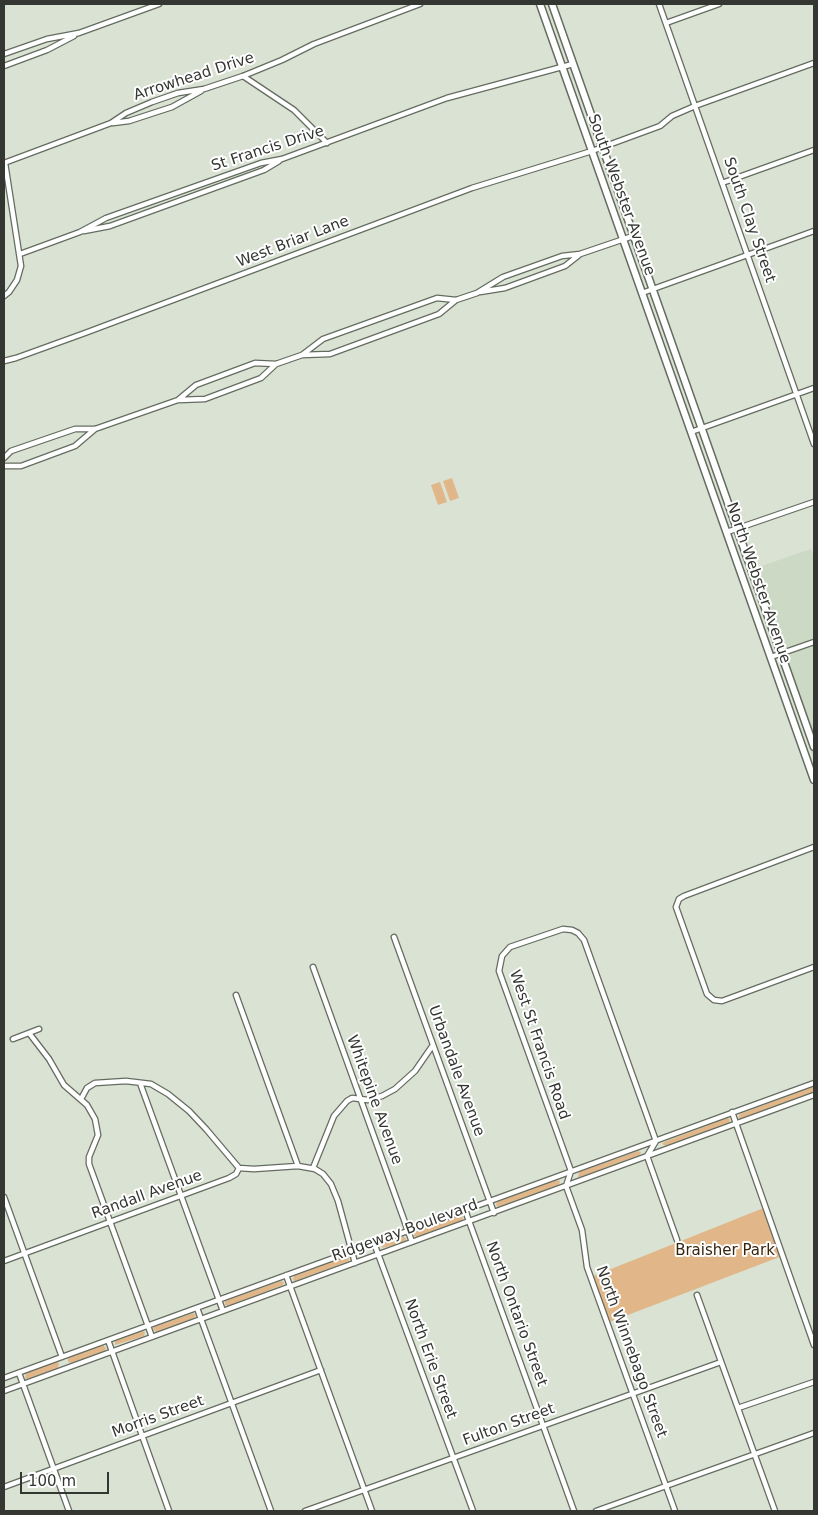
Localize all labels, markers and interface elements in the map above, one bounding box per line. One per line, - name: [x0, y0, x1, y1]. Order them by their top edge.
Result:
- street label: Arrowhead Drive: [131, 49, 257, 105]
- street label: South Webster Avenue: [583, 112, 659, 278]
- street label: St Francis Drive: [209, 122, 327, 176]
- street label: South Clay Street: [719, 155, 779, 285]
- street label: West Briar Lane: [234, 212, 352, 272]
- street label: North Webster Avenue: [722, 500, 794, 666]
- street label: West St Francis Road: [505, 968, 573, 1122]
- street label: Urbandale Avenue: [424, 1003, 488, 1139]
- street label: Whitepine Avenue: [342, 1033, 406, 1167]
- street label: Randall Avenue: [89, 1167, 205, 1223]
- street label: Ridgeway Boulevard: [330, 1196, 480, 1266]
- street label: North Ontario Street: [481, 1239, 551, 1389]
- park label: Braisher Park: [675, 1242, 775, 1260]
- street label: North Winnebago Street: [592, 1264, 670, 1440]
- street label: North Erie Street: [400, 1297, 460, 1421]
- street label: Morris Street: [110, 1392, 206, 1442]
- street label: Fulton Street: [461, 1400, 557, 1450]
- scale bar: [22, 1462, 111, 1494]
- text: 100 m: [28, 1472, 76, 1490]

